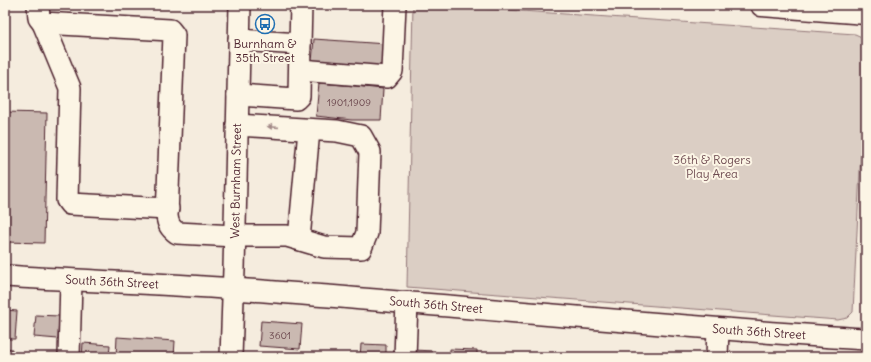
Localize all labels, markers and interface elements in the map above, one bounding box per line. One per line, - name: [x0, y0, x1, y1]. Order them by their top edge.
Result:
- bus stop icon: Burnham & 35th Street: [254, 13, 276, 35]
- place label: Burnham & 35th Street: [233, 36, 297, 65]
- house number: 1901,1909: [327, 96, 371, 109]
- street label: West Burnham Street: [227, 123, 244, 239]
- one-way arrow: [267, 124, 279, 131]
- park label: 36th & Rogers Play Area: [673, 152, 751, 181]
- street label: South 36th Street: [65, 272, 159, 291]
- street label: South 36th Street: [389, 293, 483, 316]
- street label: South 36th Street: [712, 321, 806, 342]
- house number: 3601: [269, 329, 291, 342]

